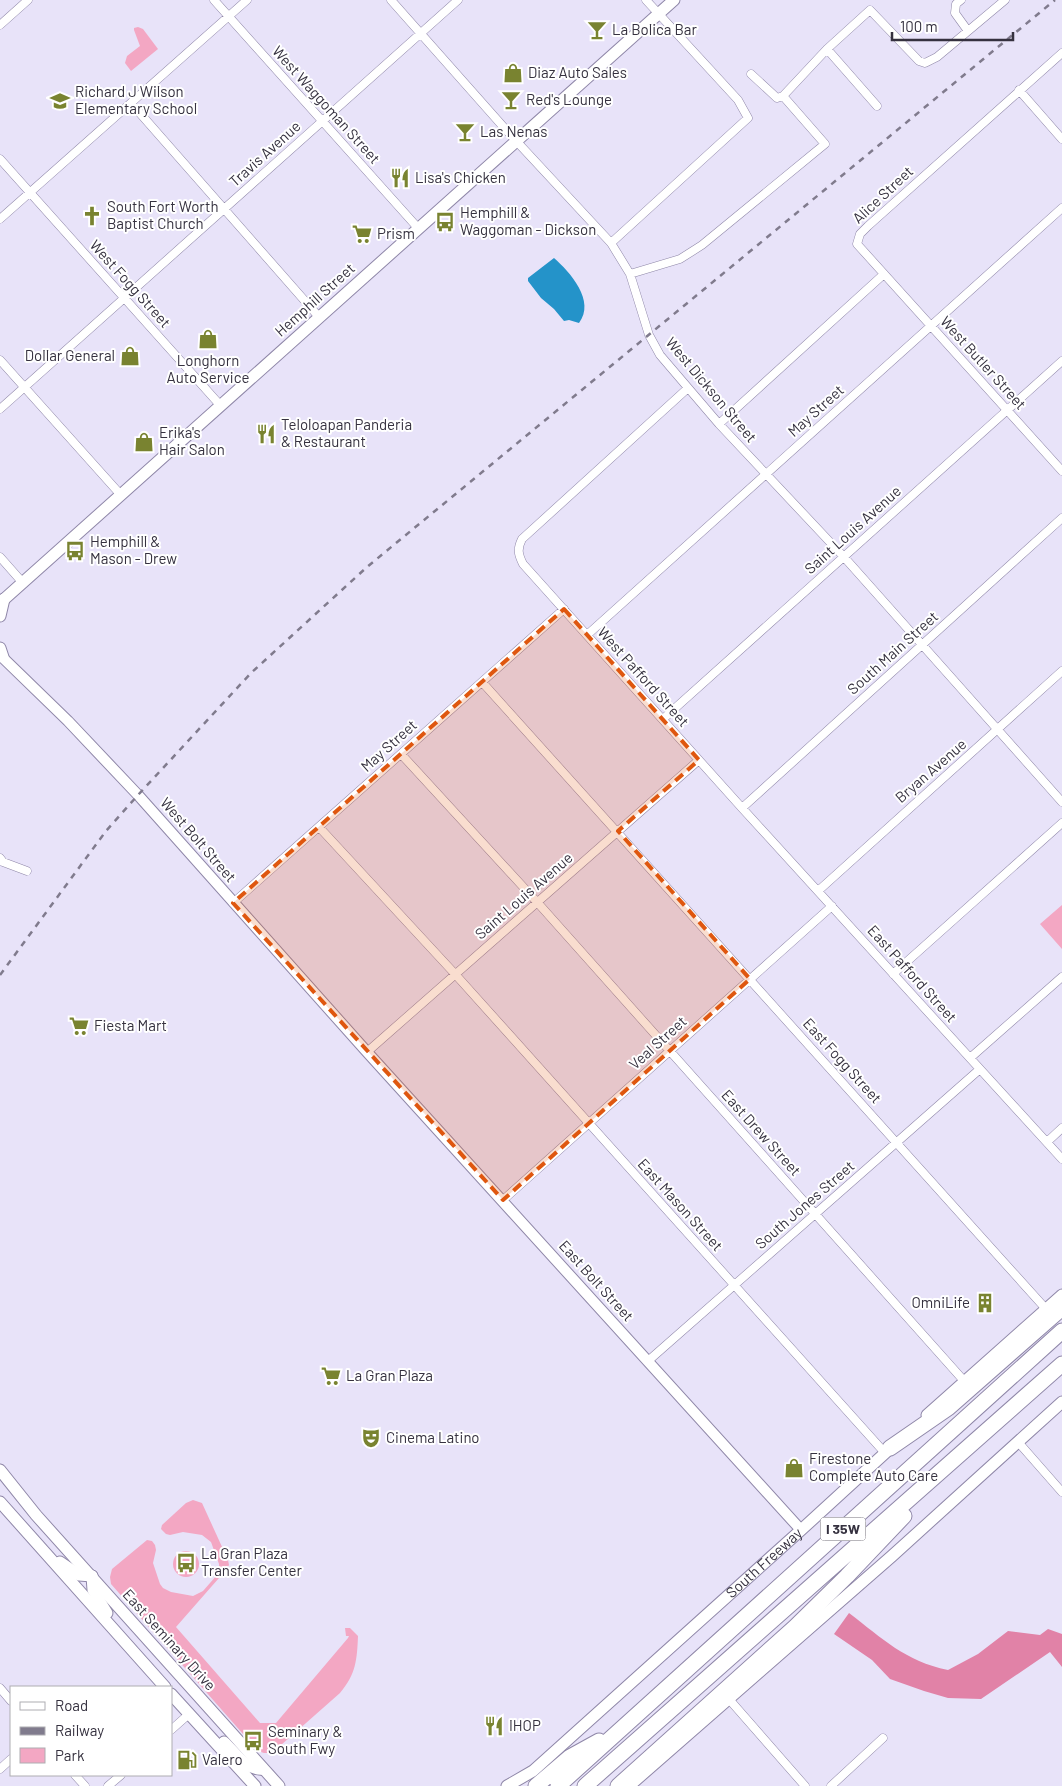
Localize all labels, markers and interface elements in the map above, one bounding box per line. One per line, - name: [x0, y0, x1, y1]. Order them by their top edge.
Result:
- scale bar: [892, 10, 1013, 42]
- text: 100 m: [900, 17, 938, 35]
- bar icon: La Bolica Bar: [586, 19, 608, 41]
- place label: La Bolica Bar: [612, 20, 697, 38]
- street label: West Waggoman Street: [269, 42, 384, 167]
- shop icon: Diaz Auto Sales: [502, 62, 524, 84]
- place label: Diaz Auto Sales: [528, 63, 627, 81]
- place label: Richard J Wilson Elementary School: [75, 82, 197, 117]
- bar icon: Red's Lounge: [500, 89, 522, 111]
- school or university icon: Richard J Wilson Elementary School: [49, 90, 71, 112]
- place label: Red's Lounge: [526, 90, 612, 108]
- street label: Travis Avenue: [225, 117, 304, 190]
- bar icon: Las Nenas: [454, 121, 476, 143]
- place label: Las Nenas: [480, 122, 548, 140]
- street label: Alice Street: [848, 162, 916, 227]
- restaurant icon: Lisa's Chicken: [389, 167, 411, 189]
- place label: Lisa's Chicken: [415, 168, 506, 186]
- place label: South Fort Worth Baptist Church: [107, 197, 219, 232]
- place label: Hemphill & Waggoman - Dickson: [460, 203, 596, 238]
- church icon: South Fort Worth Baptist Church: [81, 205, 103, 227]
- bus stop icon: Hemphill & Waggoman - Dickson: [434, 211, 456, 233]
- supermarket icon: Prism: [351, 223, 373, 245]
- place label: Prism: [377, 224, 415, 242]
- street label: West Fogg Street: [87, 236, 175, 331]
- street label: Hemphill Street: [271, 259, 358, 340]
- street label: West Butler Street: [937, 312, 1030, 413]
- shop icon: Longhorn Auto Service: [197, 328, 219, 350]
- street label: West Dickson Street: [663, 333, 761, 446]
- shop icon: Dollar General: [119, 345, 141, 367]
- place label: Dollar General: [25, 346, 115, 364]
- place label: Longhorn Auto Service: [167, 351, 249, 386]
- street label: May Street: [784, 380, 847, 440]
- place label: Teloloapan Panderia & Restaurant: [281, 415, 412, 450]
- place label: Erika's Hair Salon: [159, 423, 225, 458]
- restaurant icon: Teloloapan Panderia & Restaurant: [255, 423, 277, 445]
- shop icon: Erika's Hair Salon: [133, 431, 155, 453]
- street label: Saint Louis Avenue: [801, 481, 904, 577]
- place label: Hemphill & Mason - Drew: [90, 532, 177, 567]
- bus stop icon: Hemphill & Mason - Drew: [64, 540, 86, 562]
- street label: South Main Street: [843, 607, 941, 698]
- street label: West Pafford Street: [594, 623, 693, 730]
- street label: May Street: [357, 715, 420, 775]
- street label: Bryan Avenue: [891, 734, 970, 806]
- street label: West Bolt Street: [157, 793, 240, 885]
- street label: Saint Louis Avenue: [471, 848, 576, 942]
- street label: East Pafford Street: [864, 921, 961, 1026]
- street label: Veal Street: [625, 1012, 690, 1073]
- street label: East Fogg Street: [800, 1014, 886, 1107]
- supermarket icon: Fiesta Mart: [68, 1015, 90, 1037]
- place label: Fiesta Mart: [94, 1016, 167, 1034]
- street label: East Drew Street: [718, 1086, 805, 1179]
- street label: East Mason Street: [635, 1154, 727, 1254]
- street label: South Jones Street: [751, 1156, 858, 1252]
- street label: East Bolt Street: [556, 1236, 638, 1325]
- building icon: OmniLife: [974, 1292, 996, 1314]
- place label: OmniLife: [911, 1293, 970, 1311]
- supermarket icon: La Gran Plaza: [320, 1365, 342, 1387]
- place label: La Gran Plaza: [346, 1366, 433, 1384]
- theatre icon: Cinema Latino: [360, 1427, 382, 1449]
- place label: Cinema Latino: [386, 1428, 480, 1446]
- place label: Firestone Complete Auto Care: [809, 1449, 938, 1484]
- shop icon: Firestone Complete Auto Care: [783, 1457, 805, 1479]
- road number: I 35W: [820, 1518, 866, 1540]
- street label: South Freeway: [722, 1523, 805, 1601]
- place label: La Gran Plaza Transfer Center: [201, 1544, 303, 1579]
- bus stop icon: La Gran Plaza Transfer Center: [175, 1552, 197, 1574]
- street label: East Seminary Drive: [119, 1585, 220, 1694]
- legend: [10, 1686, 172, 1776]
- text: Road: [55, 1696, 88, 1714]
- restaurant icon: IHOP: [483, 1715, 505, 1737]
- place label: IHOP: [509, 1716, 541, 1734]
- text: Railway: [55, 1721, 104, 1739]
- place label: Seminary & South Fwy: [268, 1722, 342, 1757]
- bus stop icon: Seminary & South Fwy: [242, 1730, 264, 1752]
- text: Park: [55, 1746, 85, 1764]
- fuel station icon: Valero: [176, 1749, 198, 1771]
- place label: Valero: [202, 1750, 243, 1768]

